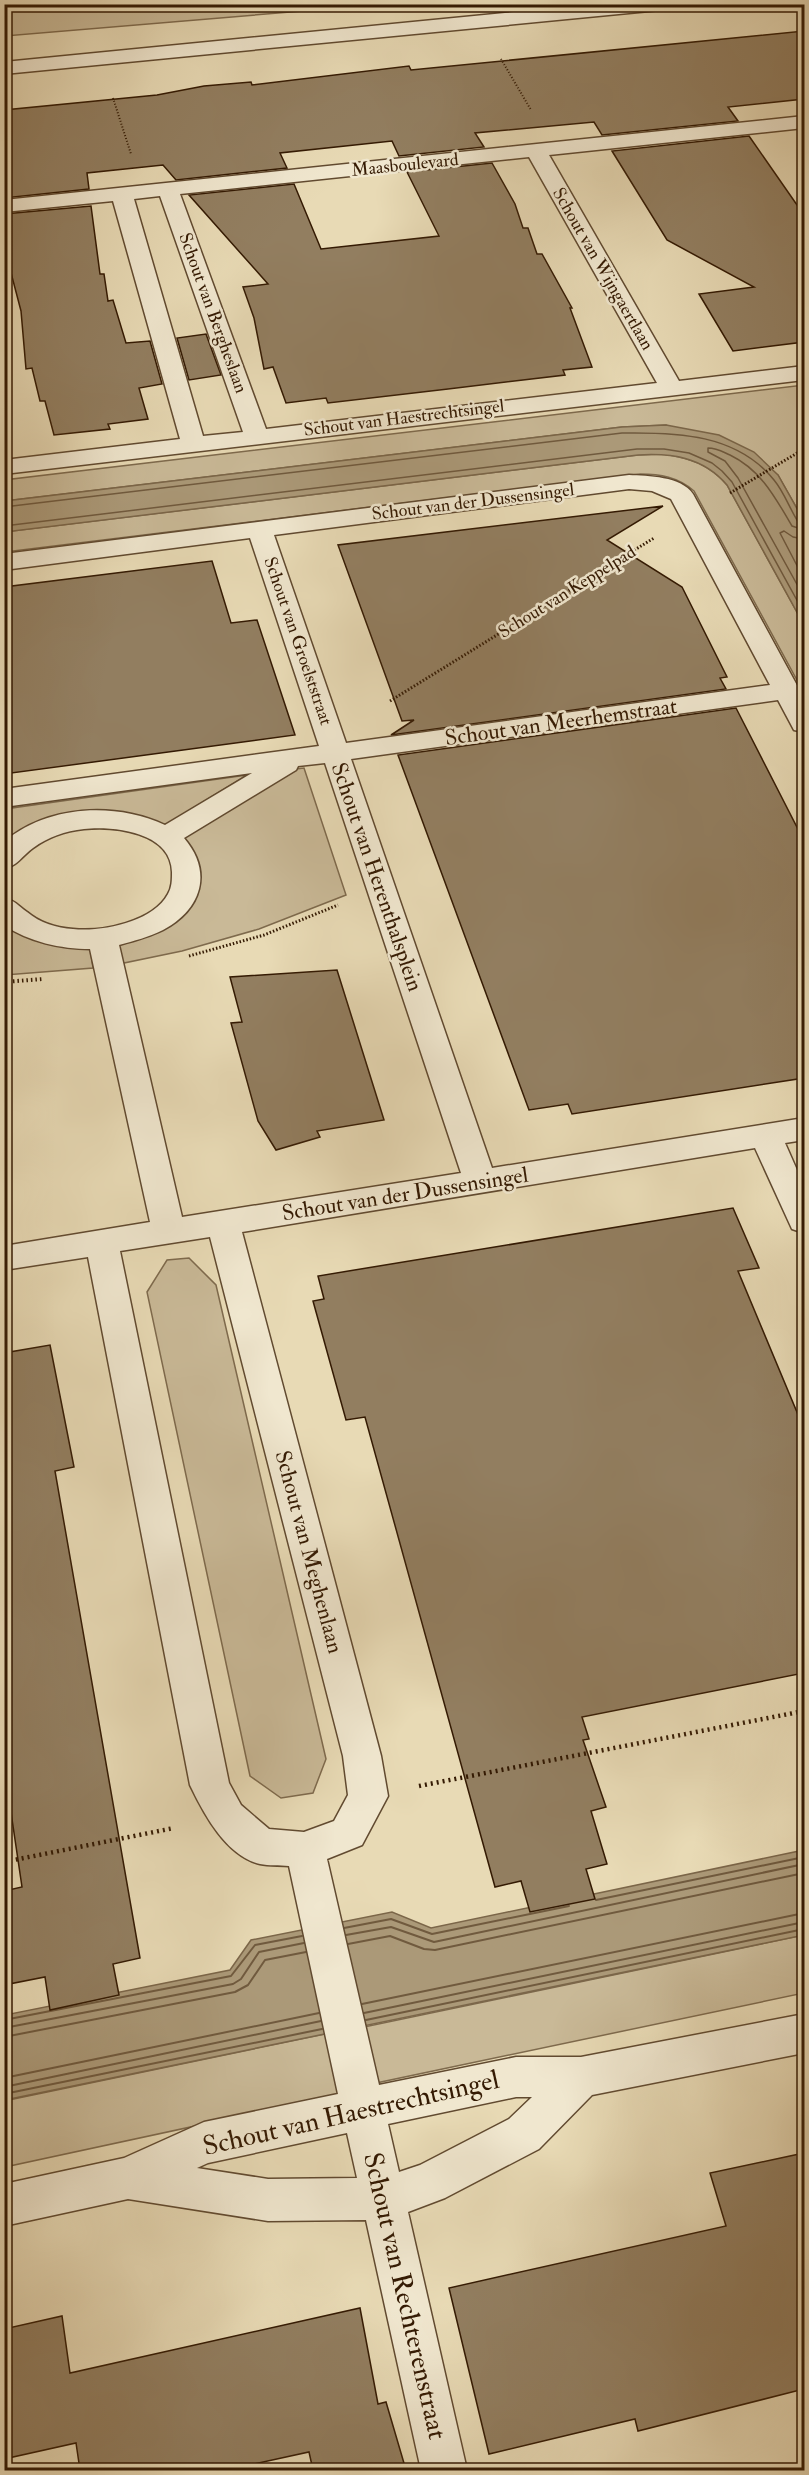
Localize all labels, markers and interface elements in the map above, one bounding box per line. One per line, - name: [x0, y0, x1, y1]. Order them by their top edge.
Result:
- street label: Maasboulevard: [350, 148, 460, 182]
- street label: Schout van Wijngaertlaan: [547, 184, 659, 354]
- street label: Schout van Bergheslaan: [173, 230, 253, 396]
- street label: Schout van Haestrechtsingel: [302, 394, 506, 442]
- street label: Schout van der Dussensingel: [371, 478, 576, 526]
- street label: Schout van Keppelpad: [494, 540, 640, 644]
- street label: Schout van Groelststraat: [258, 554, 338, 728]
- street label: Schout van Meerhemstraat: [443, 692, 679, 752]
- street label: Schout van Herenthalsplein: [324, 759, 429, 995]
- street label: Schout van der Dussensingel: [280, 1161, 530, 1227]
- street label: Schout van Meghenlaan: [268, 1448, 350, 1656]
- street label: Schout van Haestrechtsingel: [200, 2063, 502, 2163]
- street label: Schout van Rechterenstraat: [356, 2149, 454, 2443]

